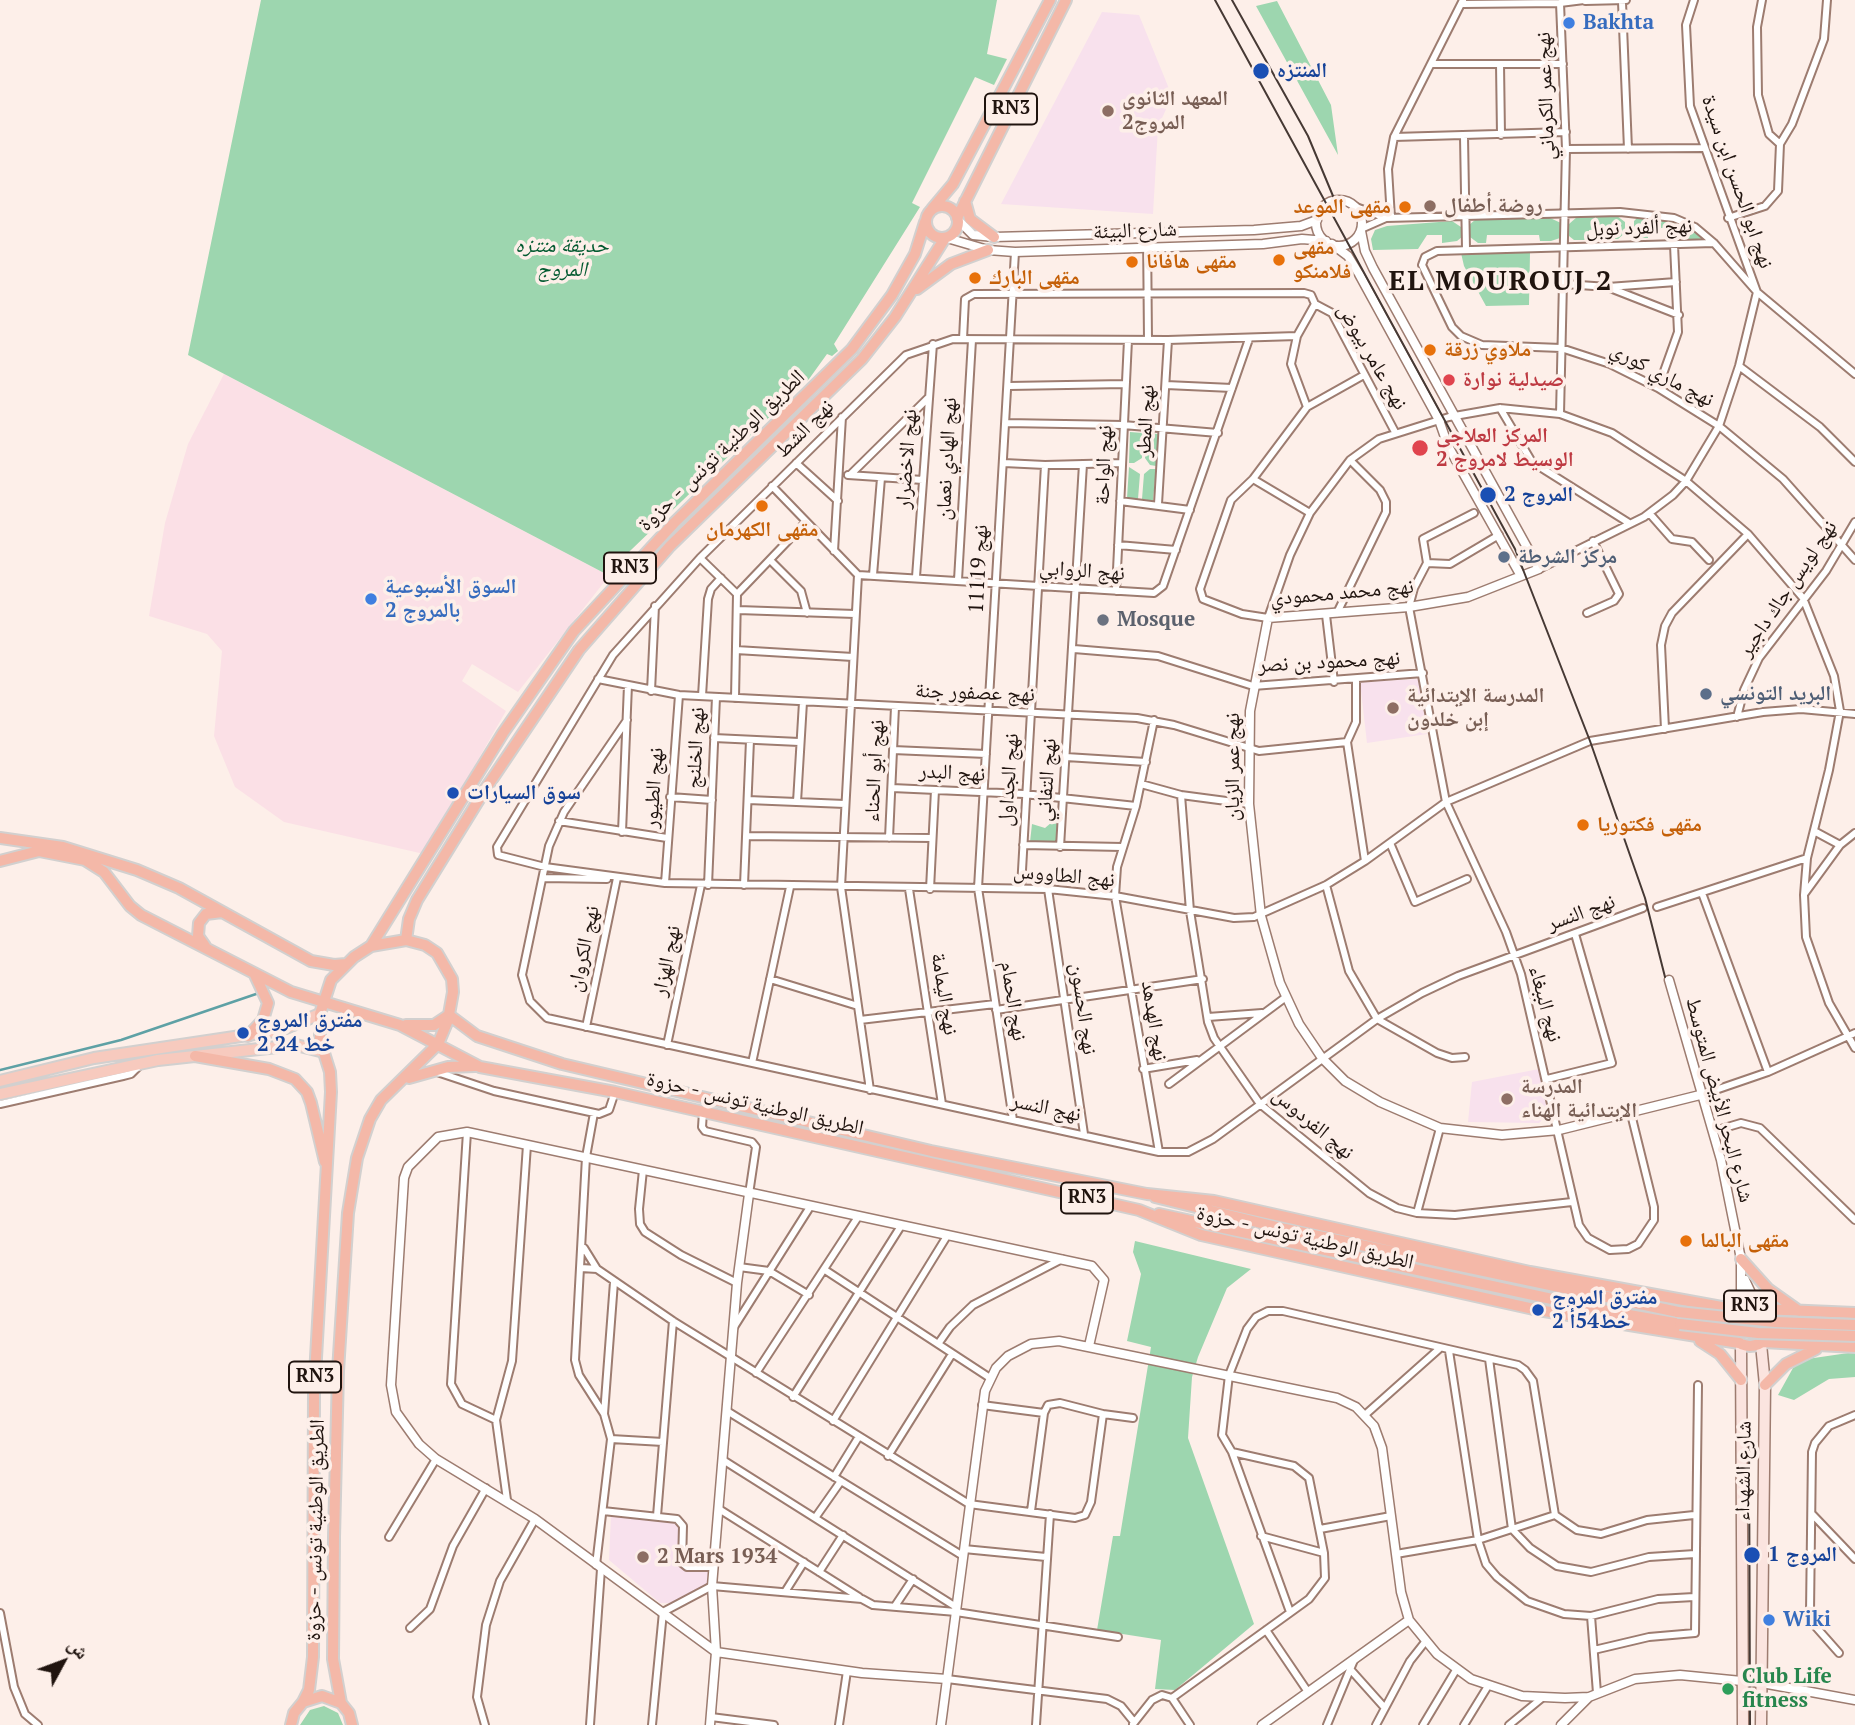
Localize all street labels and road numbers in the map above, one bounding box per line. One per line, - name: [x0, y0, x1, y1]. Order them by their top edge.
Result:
- street label: نهج عمر الكرماني: [1531, 31, 1561, 161]
- street label: نهج ابو الحسن ابن سيدة: [1696, 92, 1778, 272]
- road number: RN3: [985, 94, 1037, 124]
- street label: نهج ألفرد نوبل: [1585, 214, 1693, 242]
- street label: شارع البيئة: [1093, 217, 1177, 245]
- street label: نهج عامر بيوض: [1332, 300, 1412, 414]
- street label: نهج ماري كوري: [1606, 337, 1718, 413]
- street label: الطريق الوطنية تونس - حزوة: [633, 365, 811, 537]
- street label: نهج المطر: [1132, 384, 1160, 458]
- street label: نهج الشط: [770, 394, 840, 464]
- street label: نهج الهادي نعمان: [931, 397, 963, 521]
- street label: نهج الاخضرار: [891, 408, 923, 510]
- street label: نهج الواحة: [1090, 425, 1118, 505]
- street label: نهج لويس جاك داجير: [1733, 516, 1843, 662]
- street label: نهج 11119: [964, 524, 994, 614]
- road number: RN3: [604, 552, 656, 583]
- street label: نهج الروابي: [1038, 555, 1126, 587]
- street label: نهج محمد محمودي: [1269, 574, 1415, 612]
- street label: نهج محمود بن نصر: [1257, 646, 1401, 678]
- street label: نهج عصفور جنة: [915, 678, 1035, 708]
- street label: نهج الخلنج: [681, 707, 711, 789]
- street label: نهج عمر الزيان: [1220, 713, 1246, 821]
- street label: نهج أبو الحناء: [860, 719, 890, 823]
- street label: نهج الجداول: [993, 732, 1025, 828]
- street label: نهج التفاني: [1032, 737, 1062, 823]
- street label: نهج الطيور: [639, 747, 669, 829]
- street label: نهج البدر: [918, 759, 986, 787]
- street label: نهج الطاووس: [1012, 859, 1116, 893]
- street label: نهج النسر: [1543, 889, 1619, 937]
- street label: نهج الكروان: [563, 904, 605, 994]
- street label: نهج الهزار: [647, 923, 687, 999]
- street label: نهج اليمامة: [925, 951, 963, 1037]
- street label: نهج الحمام: [994, 959, 1032, 1043]
- street label: نهج الحسون: [1064, 962, 1102, 1056]
- street label: نهج الببغاء: [1523, 963, 1567, 1045]
- street label: نهج الهدهد: [1135, 979, 1173, 1063]
- street label: شارع البحر الأبيض المتوسط: [1680, 995, 1758, 1205]
- street label: الطريق الوطنية تونس - حزوة: [644, 1067, 866, 1141]
- street label: نهج الفردوس: [1267, 1083, 1359, 1165]
- street label: نهج النسر: [1009, 1088, 1083, 1128]
- road number: RN3: [1061, 1182, 1113, 1214]
- street label: الطريق الوطنية تونس - حزوة: [1194, 1201, 1416, 1275]
- road number: RN3: [1724, 1290, 1776, 1322]
- road number: RN3: [289, 1362, 341, 1392]
- street label: الطريق الوطنية تونس - حزوة: [301, 1419, 331, 1641]
- street label: شارع الشهداء: [1731, 1421, 1757, 1521]

